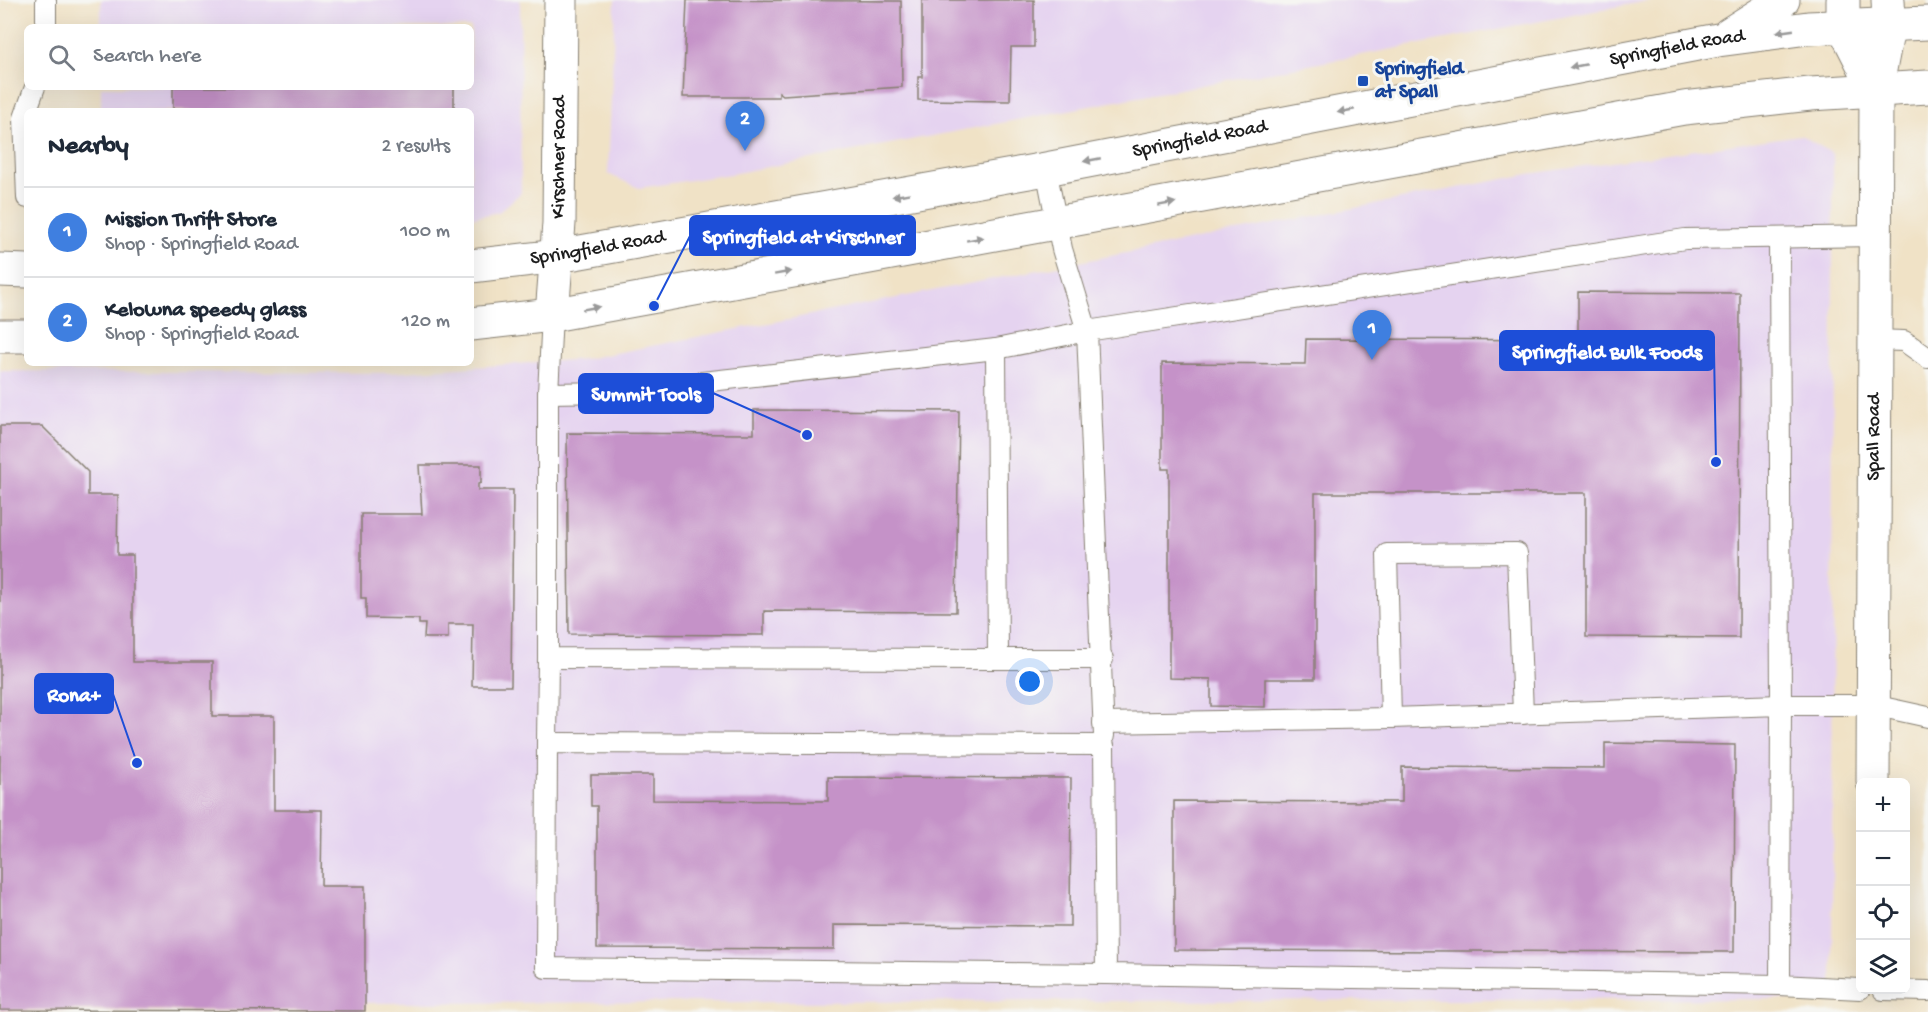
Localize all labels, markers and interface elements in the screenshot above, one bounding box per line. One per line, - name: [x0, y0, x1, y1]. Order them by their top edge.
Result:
- search box: [24, 24, 474, 90]
- street label: Springfield Road: [1608, 25, 1748, 72]
- one-way arrow: [1776, 26, 1795, 35]
- icon: search: [45, 41, 78, 74]
- text: Search here: [93, 44, 201, 70]
- place label: Springfield at Spall: [1374, 58, 1466, 105]
- one-way arrow: [1569, 62, 1588, 71]
- marker: Springfield at Spall: [1356, 74, 1370, 88]
- street label: Kirschner Road: [548, 94, 572, 219]
- pin: 2: [726, 102, 764, 151]
- one-way arrow: [1336, 107, 1355, 116]
- street label: Springfield Road: [1131, 115, 1272, 164]
- text: Nearby: [48, 132, 129, 163]
- text: 2 results: [381, 136, 450, 159]
- one-way arrow: [1083, 156, 1102, 165]
- one-way arrow: [891, 191, 910, 200]
- one-way arrow: [1158, 199, 1177, 208]
- text: Mission Thrift Store: [105, 208, 277, 234]
- callout: Springfield at Kirschner: [690, 216, 915, 255]
- text: 1: [63, 221, 72, 244]
- text: 100 m: [400, 221, 450, 244]
- street label: Springfield Road: [529, 225, 669, 271]
- text: Springfield at Kirschner: [703, 227, 906, 252]
- text: Shop · Springfield Road: [105, 234, 298, 257]
- one-way arrow: [966, 234, 985, 243]
- one-way arrow: [774, 269, 793, 278]
- text: Kelowna speedy glass: [105, 298, 306, 324]
- one-way arrow: [582, 303, 601, 312]
- pin: 1: [1352, 310, 1392, 360]
- text: 2: [63, 311, 72, 334]
- text: 120 m: [402, 311, 450, 334]
- text: Shop · Springfield Road: [105, 324, 298, 347]
- callout: Springfield Bulk Foods: [1500, 331, 1714, 370]
- text: Springfield Bulk Foods: [1512, 342, 1703, 367]
- callout: Summit Tools: [579, 374, 713, 413]
- text: Summit Tools: [591, 384, 702, 409]
- street label: Spall Road: [1863, 391, 1886, 481]
- your location: [1015, 667, 1044, 696]
- callout: Rona+: [35, 674, 113, 713]
- text: Rona+: [46, 685, 102, 710]
- map controls: [1856, 778, 1910, 994]
- button: +: [1856, 778, 1910, 832]
- button: −: [1856, 832, 1910, 886]
- button: locate: [1856, 886, 1910, 940]
- button: layers: [1856, 940, 1910, 994]

